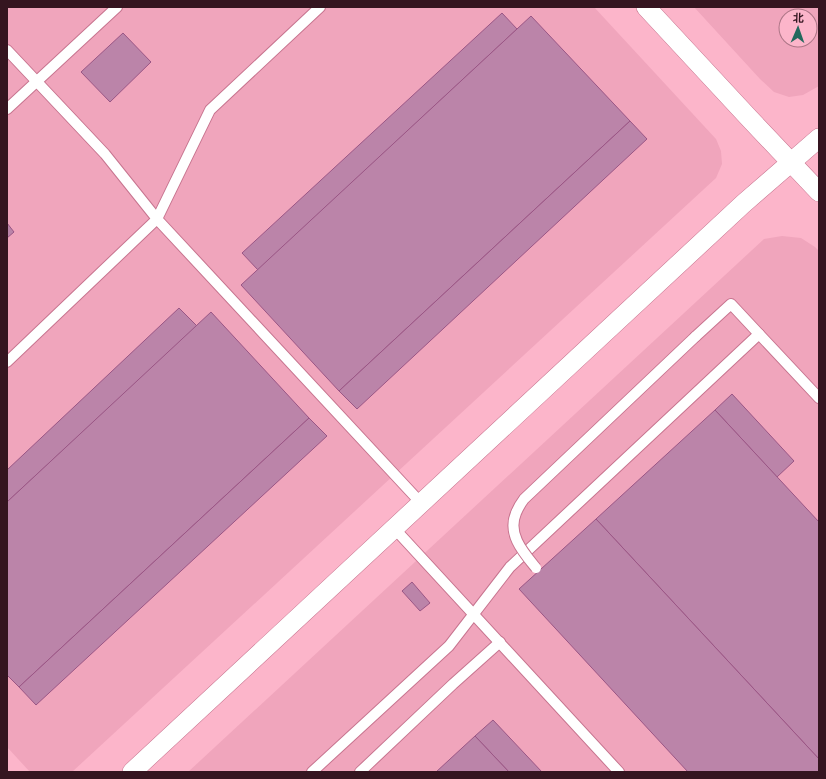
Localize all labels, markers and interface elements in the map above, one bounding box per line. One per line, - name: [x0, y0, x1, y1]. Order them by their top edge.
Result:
- north arrow: [778, 8, 818, 48]
- text: 北: [793, 12, 804, 25]

